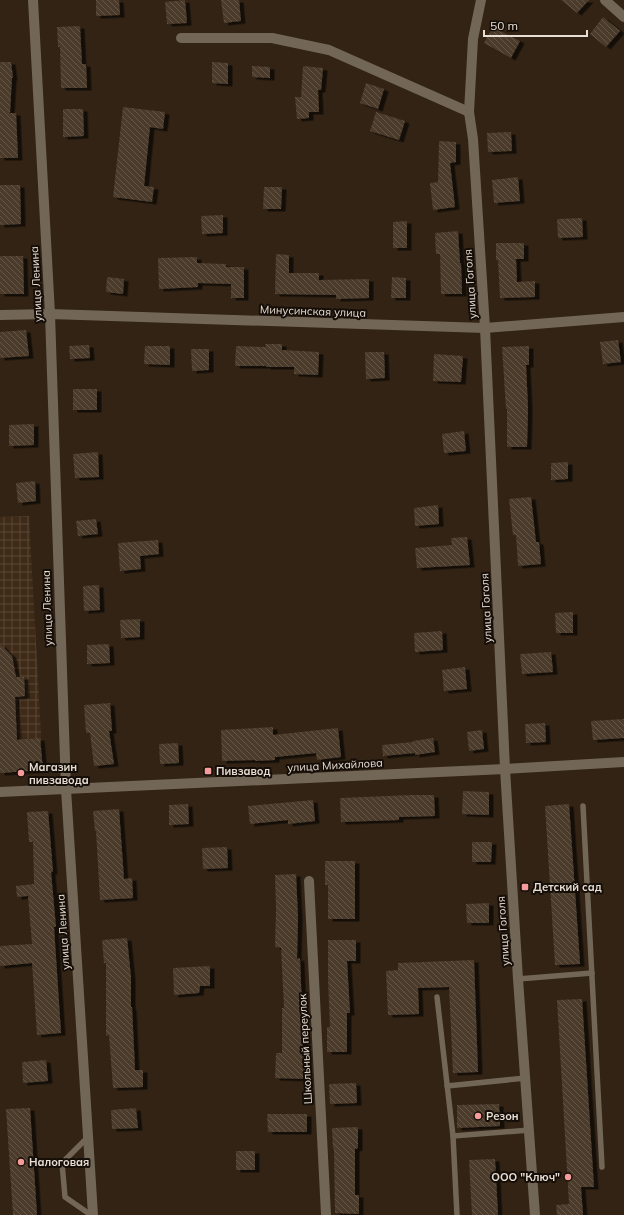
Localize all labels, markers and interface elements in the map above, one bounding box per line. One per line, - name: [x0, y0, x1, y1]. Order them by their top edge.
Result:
- scale bar: [484, 12, 587, 38]
- text: 50 m: [490, 18, 518, 33]
- street label: улица Ленина: [27, 246, 45, 322]
- street label: улица Гоголя: [461, 249, 479, 319]
- street label: Минусинская улица: [260, 302, 366, 320]
- street label: улица Ленина: [39, 570, 55, 646]
- street label: улица Гоголя: [477, 573, 495, 643]
- street label: улица Михайлова: [287, 756, 383, 774]
- place label: Магазин пивзавода: [29, 760, 89, 787]
- place label: Пивзавод: [216, 764, 270, 778]
- marker: Пивзавод: [203, 766, 213, 776]
- marker: Магазин пивзавода: [16, 768, 26, 778]
- place label: Детский сад: [533, 880, 602, 894]
- marker: Детский сад: [520, 882, 530, 892]
- street label: улица Ленина: [53, 894, 73, 970]
- street label: улица Гоголя: [494, 896, 512, 966]
- street label: Школьный переулок: [295, 993, 315, 1105]
- place label: Резон: [486, 1109, 519, 1123]
- marker: Резон: [473, 1111, 483, 1121]
- place label: Налоговая: [29, 1155, 89, 1169]
- marker: Налоговая: [16, 1157, 26, 1167]
- place label: ООО "Ключ": [491, 1170, 560, 1184]
- marker: ООО "Ключ": [563, 1172, 573, 1182]

